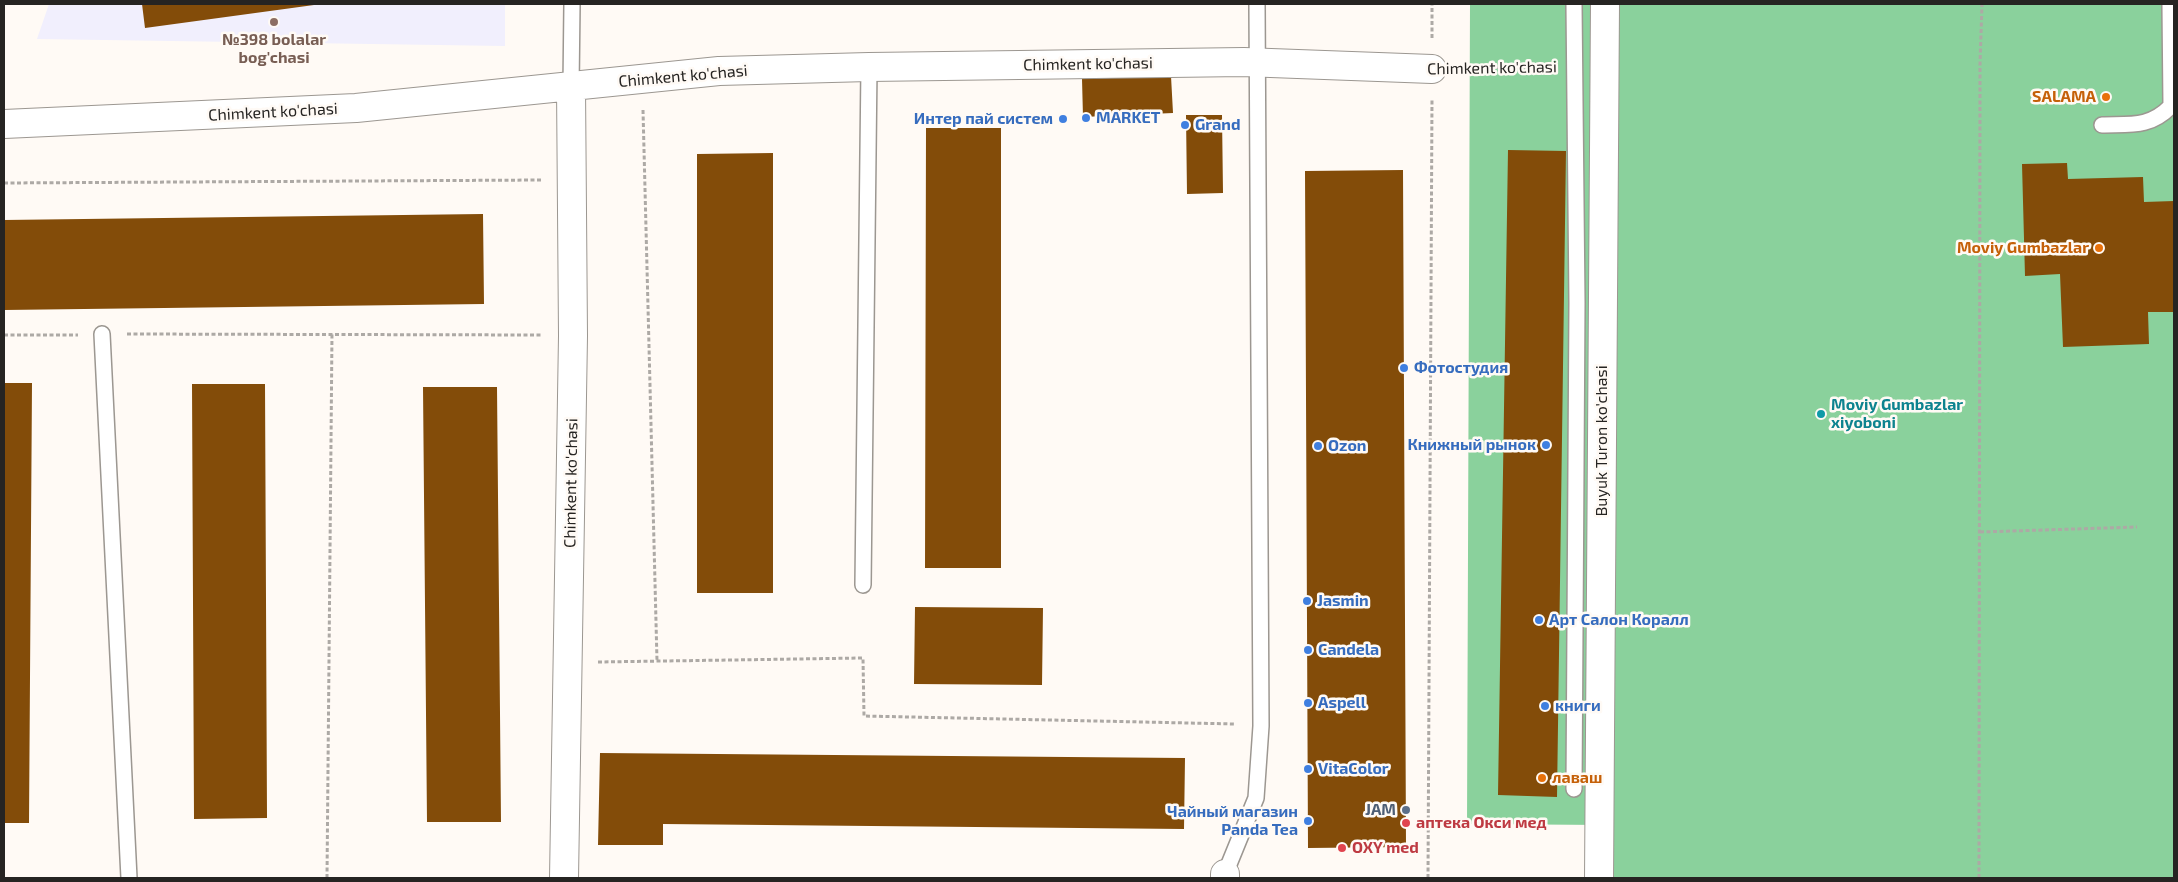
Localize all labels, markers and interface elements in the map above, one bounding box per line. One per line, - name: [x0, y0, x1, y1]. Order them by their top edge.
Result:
- marker: №398 bolalar bog'chasi: [268, 16, 280, 28]
- place label: №398 bolalar bog'chasi: [222, 30, 326, 68]
- street label: Chimkent ko'chasi: [1023, 53, 1153, 75]
- street label: Chimkent ko'chasi: [1427, 57, 1557, 79]
- street label: Chimkent ko'chasi: [618, 61, 748, 91]
- place label: SALAMA: [2032, 87, 2096, 107]
- marker: SALAMA: [2100, 91, 2112, 103]
- street label: Chimkent ko'chasi: [208, 99, 338, 125]
- place label: MARKET: [1096, 108, 1160, 128]
- place label: Интер пай систем: [914, 109, 1053, 129]
- marker: MARKET: [1080, 112, 1092, 124]
- marker: Интер пай систем: [1057, 113, 1069, 125]
- place label: Grand: [1195, 115, 1240, 135]
- marker: Grand: [1179, 119, 1191, 131]
- place label: Moviy Gumbazlar: [1957, 238, 2089, 258]
- marker: Moviy Gumbazlar: [2093, 242, 2105, 254]
- place label: Фотостудия: [1414, 358, 1508, 378]
- marker: Фотостудия: [1398, 362, 1410, 374]
- street label: Buyuk Turon ko'chasi: [1592, 365, 1612, 517]
- place label: Moviy Gumbazlar xiyoboni: [1831, 395, 1963, 433]
- marker: Moviy Gumbazlar xiyoboni: [1815, 408, 1827, 420]
- street label: Chimkent ko'chasi: [560, 418, 582, 548]
- place label: Книжный рынок: [1407, 435, 1536, 455]
- place label: Ozon: [1328, 436, 1366, 456]
- marker: Книжный рынок: [1540, 439, 1552, 451]
- marker: Ozon: [1312, 440, 1324, 452]
- place label: Jasmin: [1317, 591, 1369, 611]
- marker: Jasmin: [1301, 595, 1313, 607]
- place label: Арт Салон Коралл: [1549, 610, 1689, 630]
- marker: Арт Салон Коралл: [1533, 614, 1545, 626]
- place label: Candela: [1318, 640, 1379, 660]
- marker: Candela: [1302, 644, 1314, 656]
- place label: Aspell: [1318, 693, 1366, 713]
- place label: книги: [1555, 696, 1601, 716]
- marker: Aspell: [1302, 697, 1314, 709]
- marker: книги: [1539, 700, 1551, 712]
- place label: VitaColor: [1318, 759, 1389, 779]
- marker: VitaColor: [1302, 763, 1314, 775]
- place label: лаваш: [1552, 768, 1602, 788]
- marker: лаваш: [1536, 772, 1548, 784]
- place label: JAM: [1365, 800, 1396, 820]
- place label: Чайный магазин Panda Tea: [1167, 802, 1298, 840]
- marker: JAM: [1400, 804, 1412, 816]
- place label: аптека Окси мед: [1416, 813, 1546, 833]
- marker: Чайный магазин Panda Tea: [1302, 815, 1314, 827]
- marker: аптека Окси мед: [1400, 817, 1412, 829]
- place label: OXY med: [1352, 838, 1419, 858]
- marker: OXY med: [1336, 842, 1348, 854]

